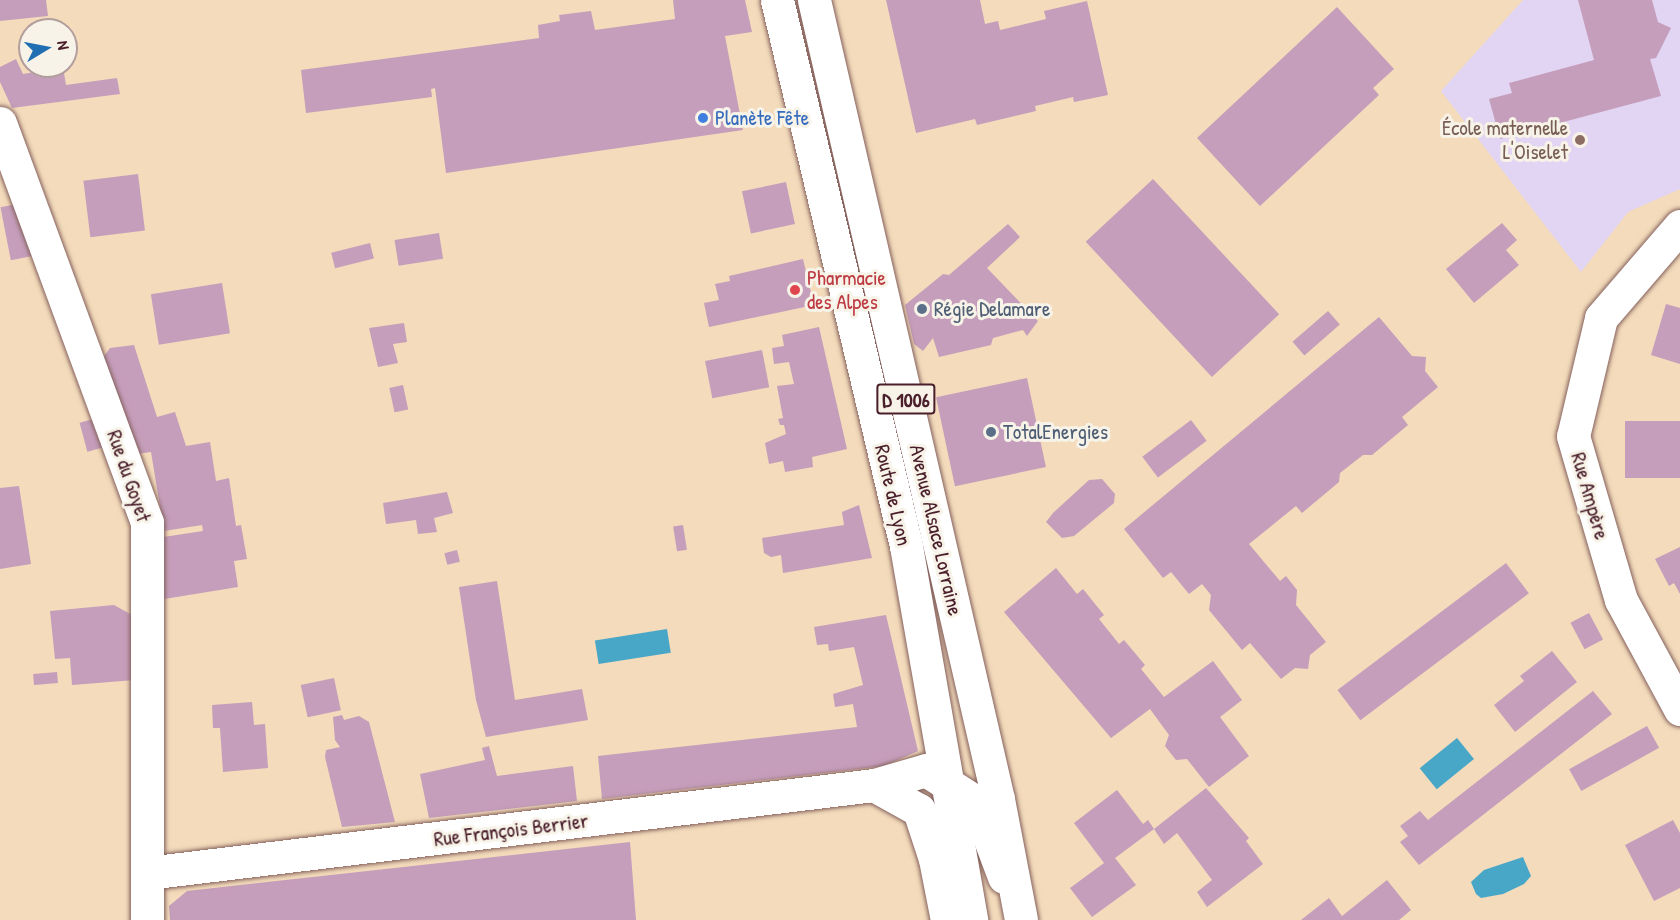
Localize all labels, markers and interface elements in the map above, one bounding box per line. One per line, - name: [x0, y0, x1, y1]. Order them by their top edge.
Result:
- north arrow: [18, 18, 78, 78]
- text: N: [52, 39, 75, 51]
- place label: Planète Fête: [715, 105, 809, 131]
- marker: Planète Fête: [696, 111, 710, 125]
- place label: École maternelle L'Oiselet: [1442, 115, 1568, 165]
- marker: École maternelle L'Oiselet: [1573, 133, 1587, 147]
- place label: Pharmacie des Alpes: [807, 265, 886, 315]
- marker: Pharmacie des Alpes: [788, 283, 802, 297]
- place label: Régie Delamare: [934, 296, 1050, 322]
- marker: Régie Delamare: [915, 302, 929, 316]
- road number: D 1006: [876, 382, 936, 416]
- place label: TotalEnergies: [1003, 419, 1108, 445]
- marker: TotalEnergies: [984, 425, 998, 439]
- street label: Rue du Goyet: [102, 427, 156, 525]
- street label: Route de Lyon: [869, 442, 917, 548]
- street label: Avenue Alsace Lorraine: [904, 442, 968, 618]
- street label: Rue Ampère: [1566, 450, 1614, 542]
- street label: Rue François Berrier: [432, 808, 590, 852]

